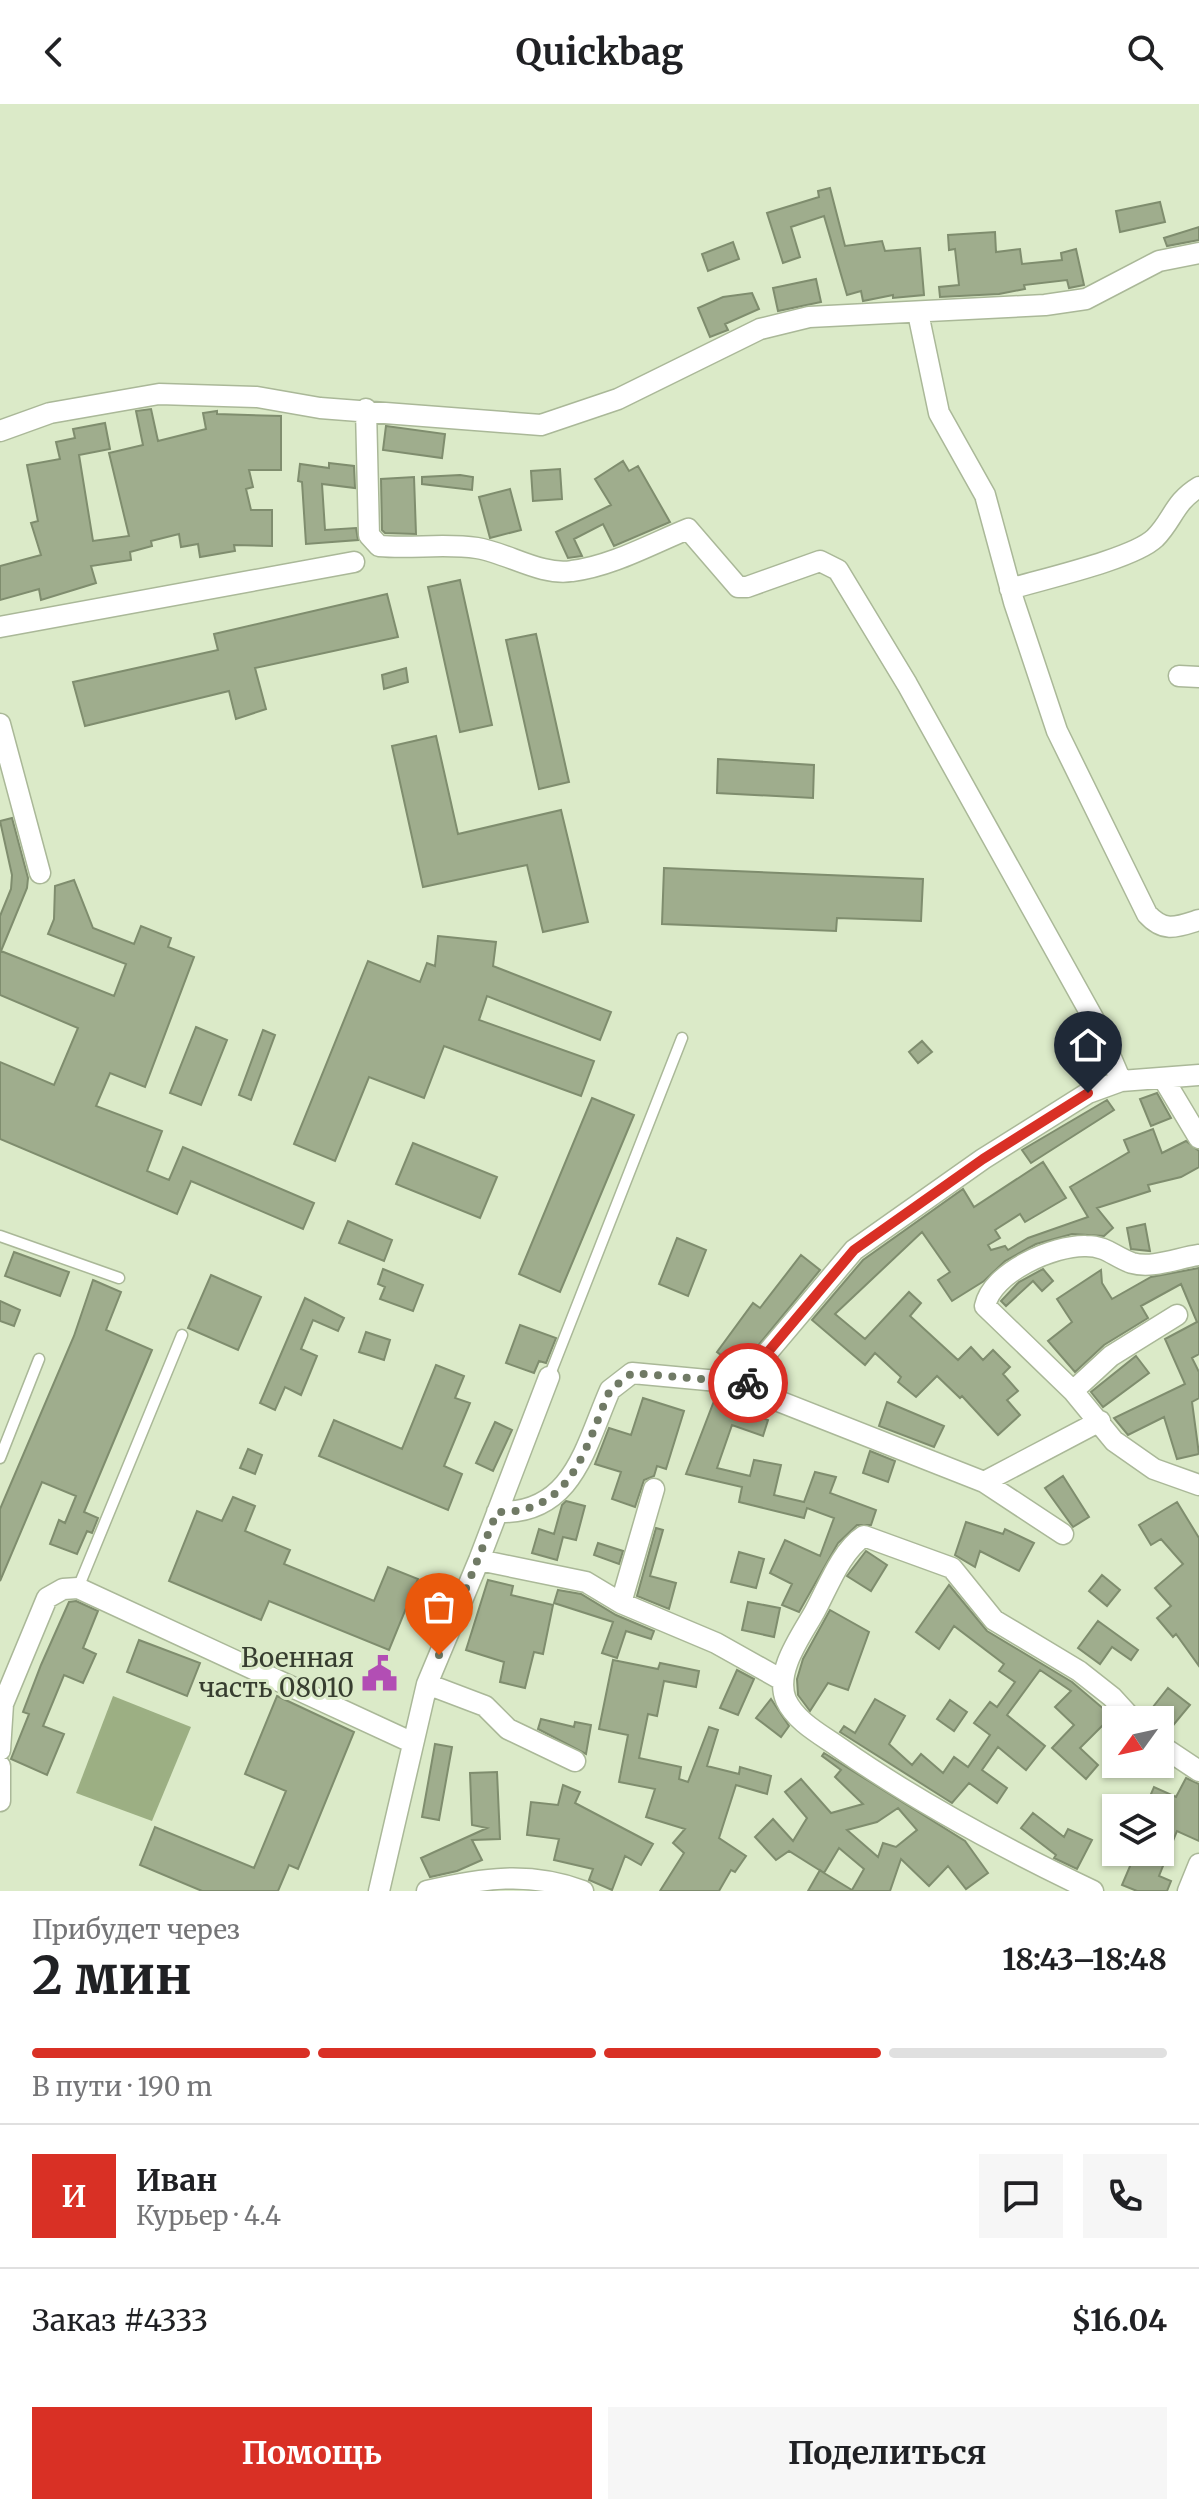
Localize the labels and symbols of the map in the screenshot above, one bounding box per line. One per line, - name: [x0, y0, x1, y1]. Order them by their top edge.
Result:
- pin: [1054, 1011, 1122, 1093]
- courier: [708, 1343, 788, 1423]
- pin: [405, 1573, 473, 1655]
- place label: Военная часть 08010: [199, 1641, 354, 1704]
- public building icon: Военная часть 08010: [361, 1654, 399, 1692]
- north arrow: [1102, 1706, 1174, 1778]

